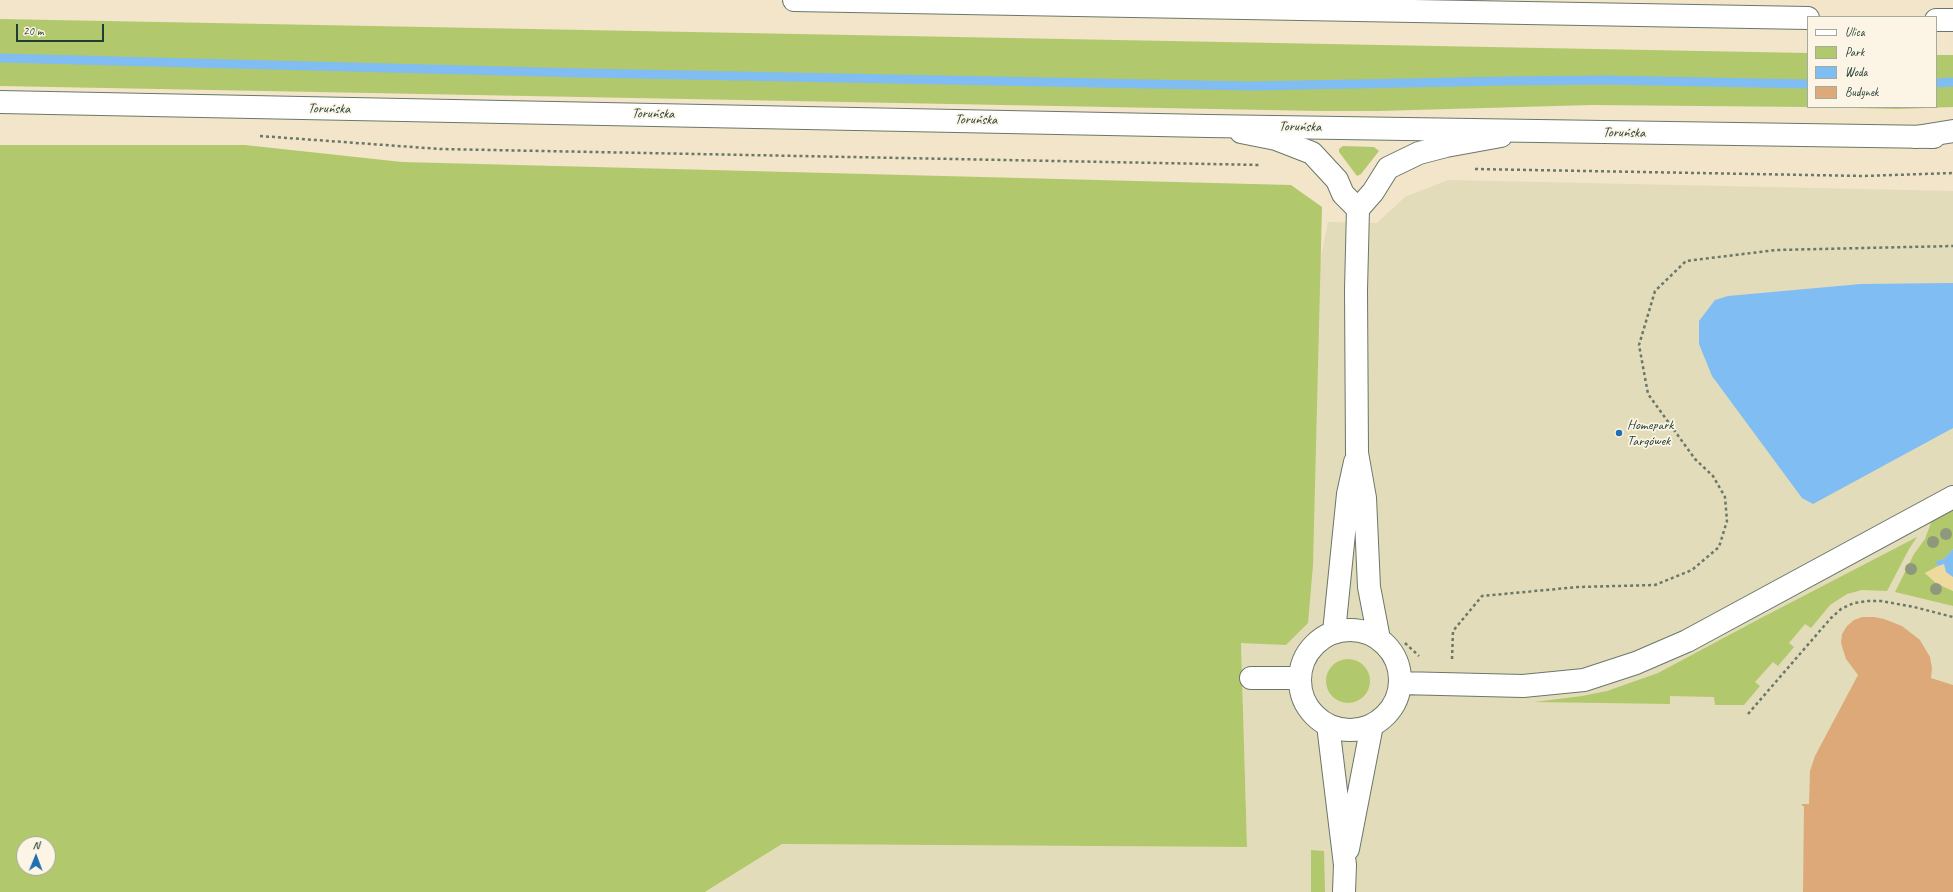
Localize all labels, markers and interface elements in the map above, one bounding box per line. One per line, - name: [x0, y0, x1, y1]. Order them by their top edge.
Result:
- scale bar: [18, 16, 106, 42]
- legend: [1807, 16, 1937, 108]
- text: 20 m: [23, 23, 43, 39]
- text: Ulica: [1845, 24, 1864, 40]
- text: Park: [1845, 44, 1864, 60]
- text: Woda: [1845, 64, 1867, 80]
- text: Budynek: [1845, 84, 1878, 100]
- street label: Toruńska: [308, 100, 350, 118]
- street label: Toruńska: [632, 105, 674, 123]
- street label: Toruńska: [955, 111, 997, 129]
- street label: Toruńska: [1279, 118, 1321, 136]
- street label: Toruńska: [1603, 124, 1645, 142]
- place label: Homepark Targówek: [1627, 417, 1673, 450]
- marker: Homepark Targówek: [1614, 428, 1624, 438]
- north arrow: [16, 836, 56, 876]
- text: N: [33, 838, 40, 852]

